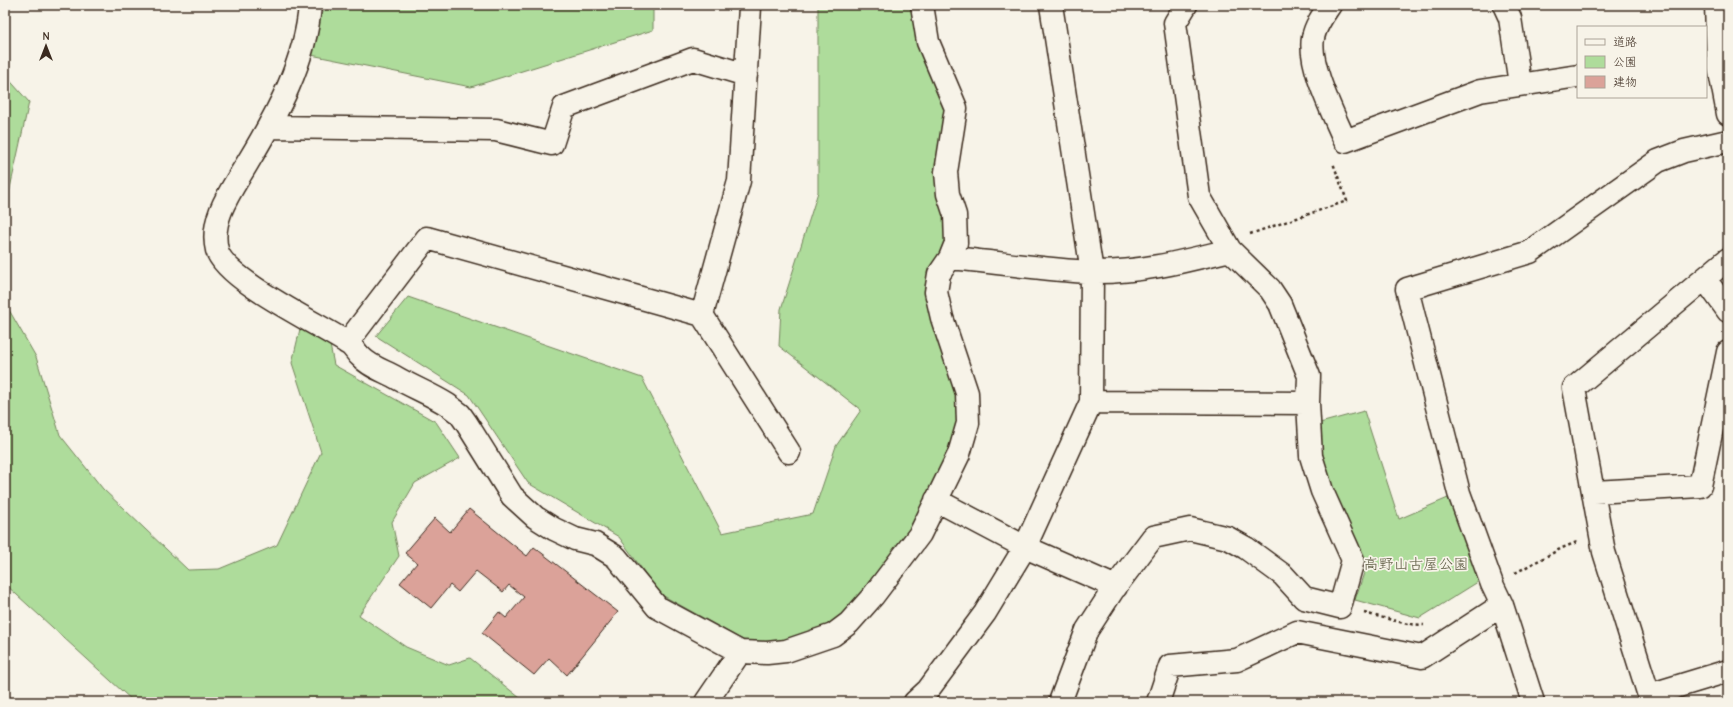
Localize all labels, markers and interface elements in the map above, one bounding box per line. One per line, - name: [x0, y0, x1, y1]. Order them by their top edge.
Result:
- north arrow: [26, 26, 66, 66]
- legend: [1577, 26, 1707, 98]
- text: N: [42, 30, 50, 43]
- text: 道路: [1613, 35, 1637, 49]
- text: 公園: [1613, 55, 1637, 69]
- text: 建物: [1613, 75, 1637, 89]
- park label: 高野山古屋公園: [1363, 555, 1469, 573]

